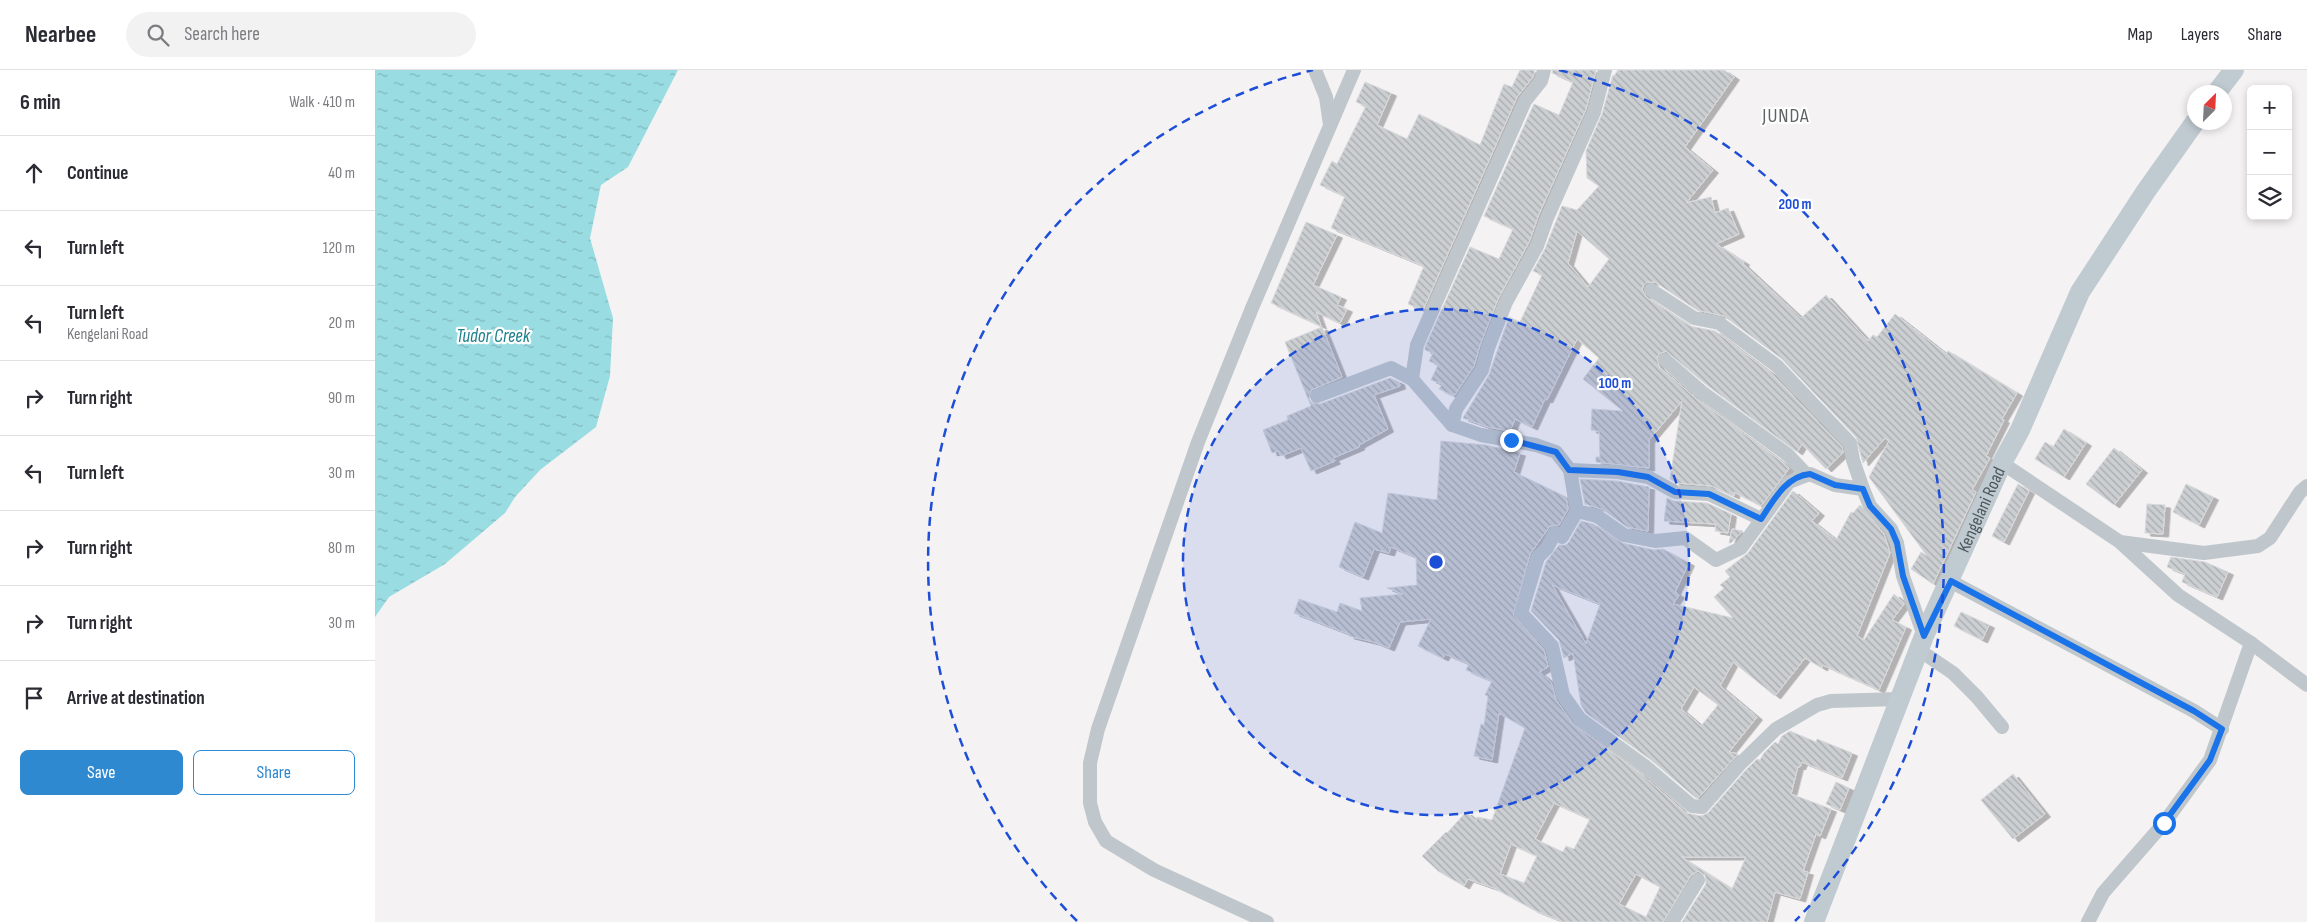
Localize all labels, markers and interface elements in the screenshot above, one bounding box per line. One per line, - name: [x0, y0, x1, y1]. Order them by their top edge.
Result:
- search box: [126, 12, 476, 57]
- text: Nearbee: [25, 20, 96, 49]
- icon: search: [144, 21, 172, 49]
- text: Search here: [184, 23, 260, 46]
- text: Map: [2128, 24, 2153, 45]
- text: Layers: [2181, 24, 2220, 45]
- text: Share: [2248, 24, 2282, 45]
- north arrow: [2187, 85, 2232, 130]
- map controls: [2247, 85, 2292, 220]
- button: +: [2247, 85, 2292, 130]
- text: 6 min: [20, 90, 61, 115]
- text: Walk · 410 m: [289, 93, 355, 112]
- district label: JUNDA: [1761, 104, 1810, 128]
- button: −: [2247, 130, 2292, 175]
- icon: ahead: [20, 159, 48, 187]
- text: Continue: [67, 162, 128, 185]
- text: 40 m: [328, 164, 355, 183]
- button: layers: [2247, 175, 2292, 220]
- text: 200 m: [1778, 195, 1812, 214]
- icon: left: [20, 234, 48, 262]
- text: Turn left: [67, 237, 124, 260]
- text: 120 m: [323, 239, 355, 258]
- text: Turn left: [67, 302, 124, 325]
- icon: left: [20, 309, 48, 337]
- text: 20 m: [328, 314, 355, 333]
- text: Kengelani Road: [67, 325, 148, 344]
- water label: Tudor Creek: [456, 325, 531, 348]
- text: 100 m: [1599, 374, 1631, 393]
- icon: right: [20, 384, 48, 412]
- text: Turn right: [67, 387, 132, 410]
- text: 90 m: [328, 389, 355, 408]
- route end: [1500, 429, 1523, 452]
- icon: left: [20, 459, 48, 487]
- text: Turn left: [67, 462, 124, 485]
- text: 30 m: [328, 464, 355, 483]
- street label: Kengelani Road: [1953, 464, 2009, 556]
- icon: right: [20, 534, 48, 562]
- text: Turn right: [67, 537, 132, 560]
- text: 80 m: [328, 539, 355, 558]
- centre of rings: [1427, 553, 1445, 571]
- icon: right: [20, 609, 48, 637]
- text: Turn right: [67, 612, 132, 635]
- text: 30 m: [328, 614, 355, 633]
- icon: arrive: [20, 684, 48, 712]
- text: Arrive at destination: [67, 687, 205, 710]
- button: Save: [20, 750, 183, 795]
- button: Share: [193, 750, 355, 795]
- route start: [2153, 812, 2176, 835]

